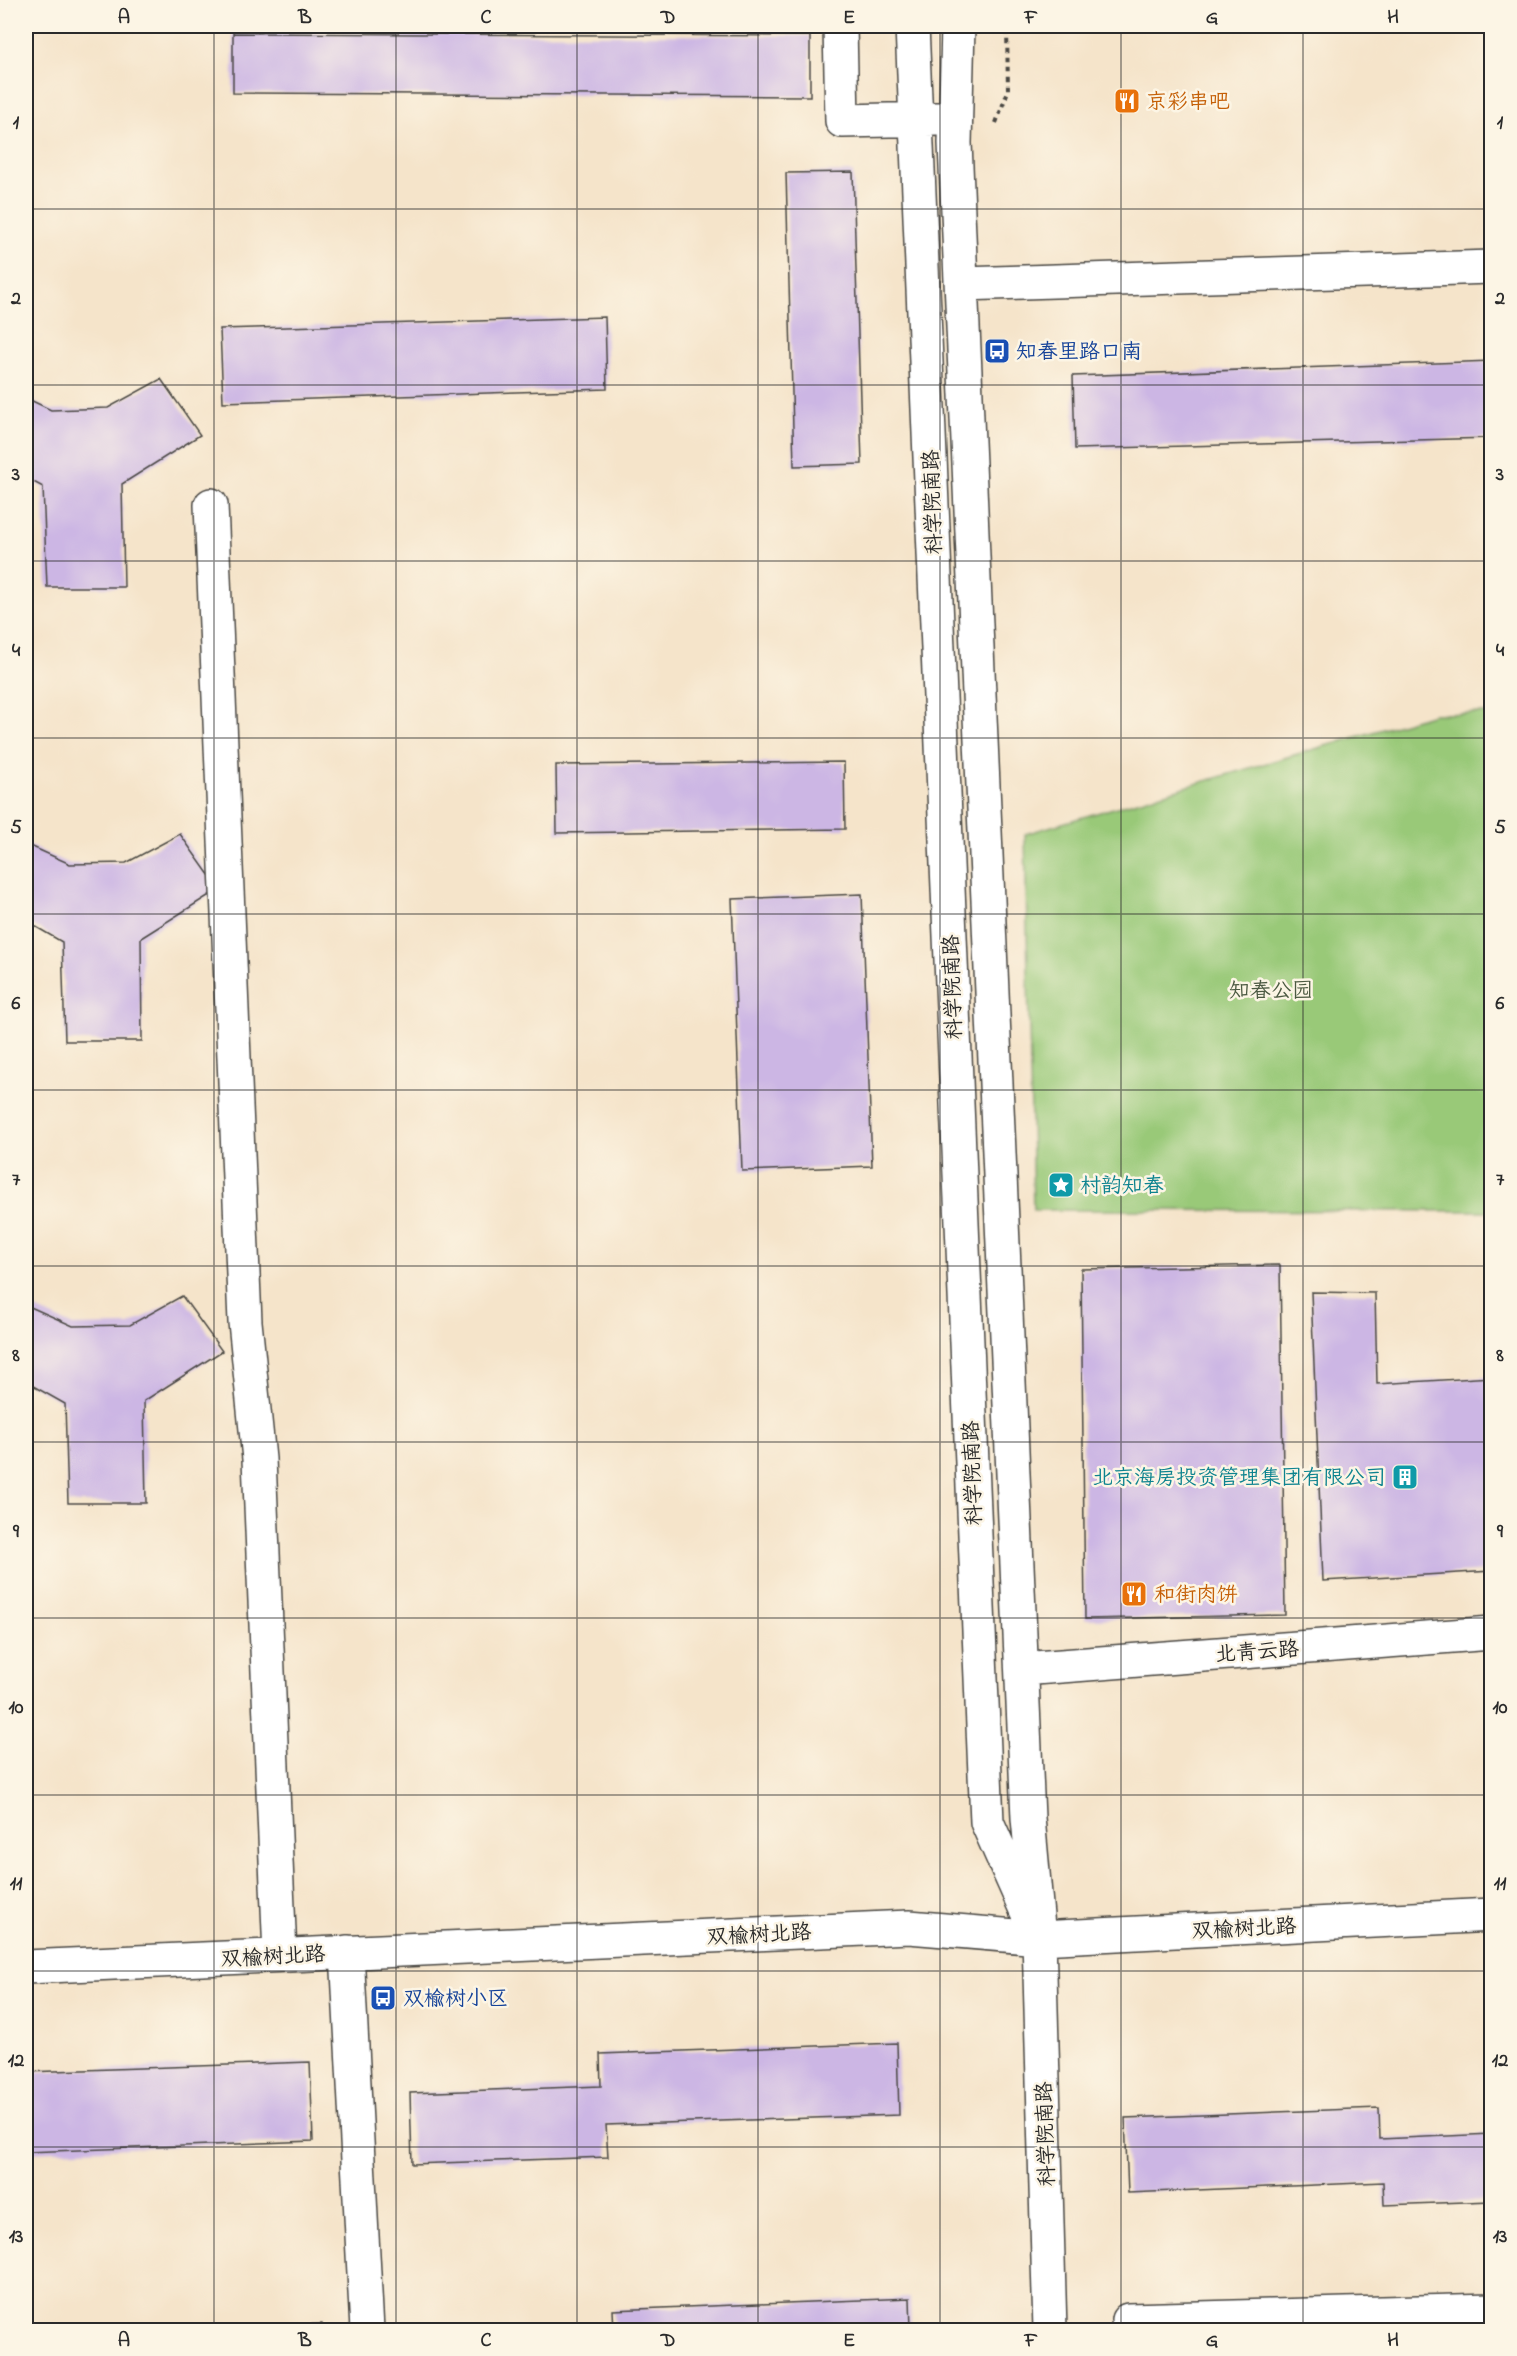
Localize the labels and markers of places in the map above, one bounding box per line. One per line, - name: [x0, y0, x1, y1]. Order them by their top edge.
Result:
- restaurant icon: 京彩串吧: [1112, 86, 1142, 116]
- place label: 京彩串吧: [1146, 88, 1230, 118]
- bus stop icon: 知春里路口南: [982, 336, 1012, 366]
- place label: 知春里路口南: [1016, 338, 1142, 368]
- place icon: 村韵知春: [1046, 1170, 1076, 1200]
- place label: 村韵知春: [1080, 1172, 1164, 1202]
- building icon: 北京海房投资管理集团有限公司: [1390, 1462, 1420, 1492]
- place label: 北京海房投资管理集团有限公司: [1092, 1464, 1386, 1494]
- restaurant icon: 和街肉饼: [1119, 1579, 1149, 1609]
- place label: 和街肉饼: [1154, 1581, 1238, 1611]
- bus stop icon: 双榆树小区: [368, 1983, 398, 2013]
- place label: 双榆树小区: [403, 1985, 508, 2015]

